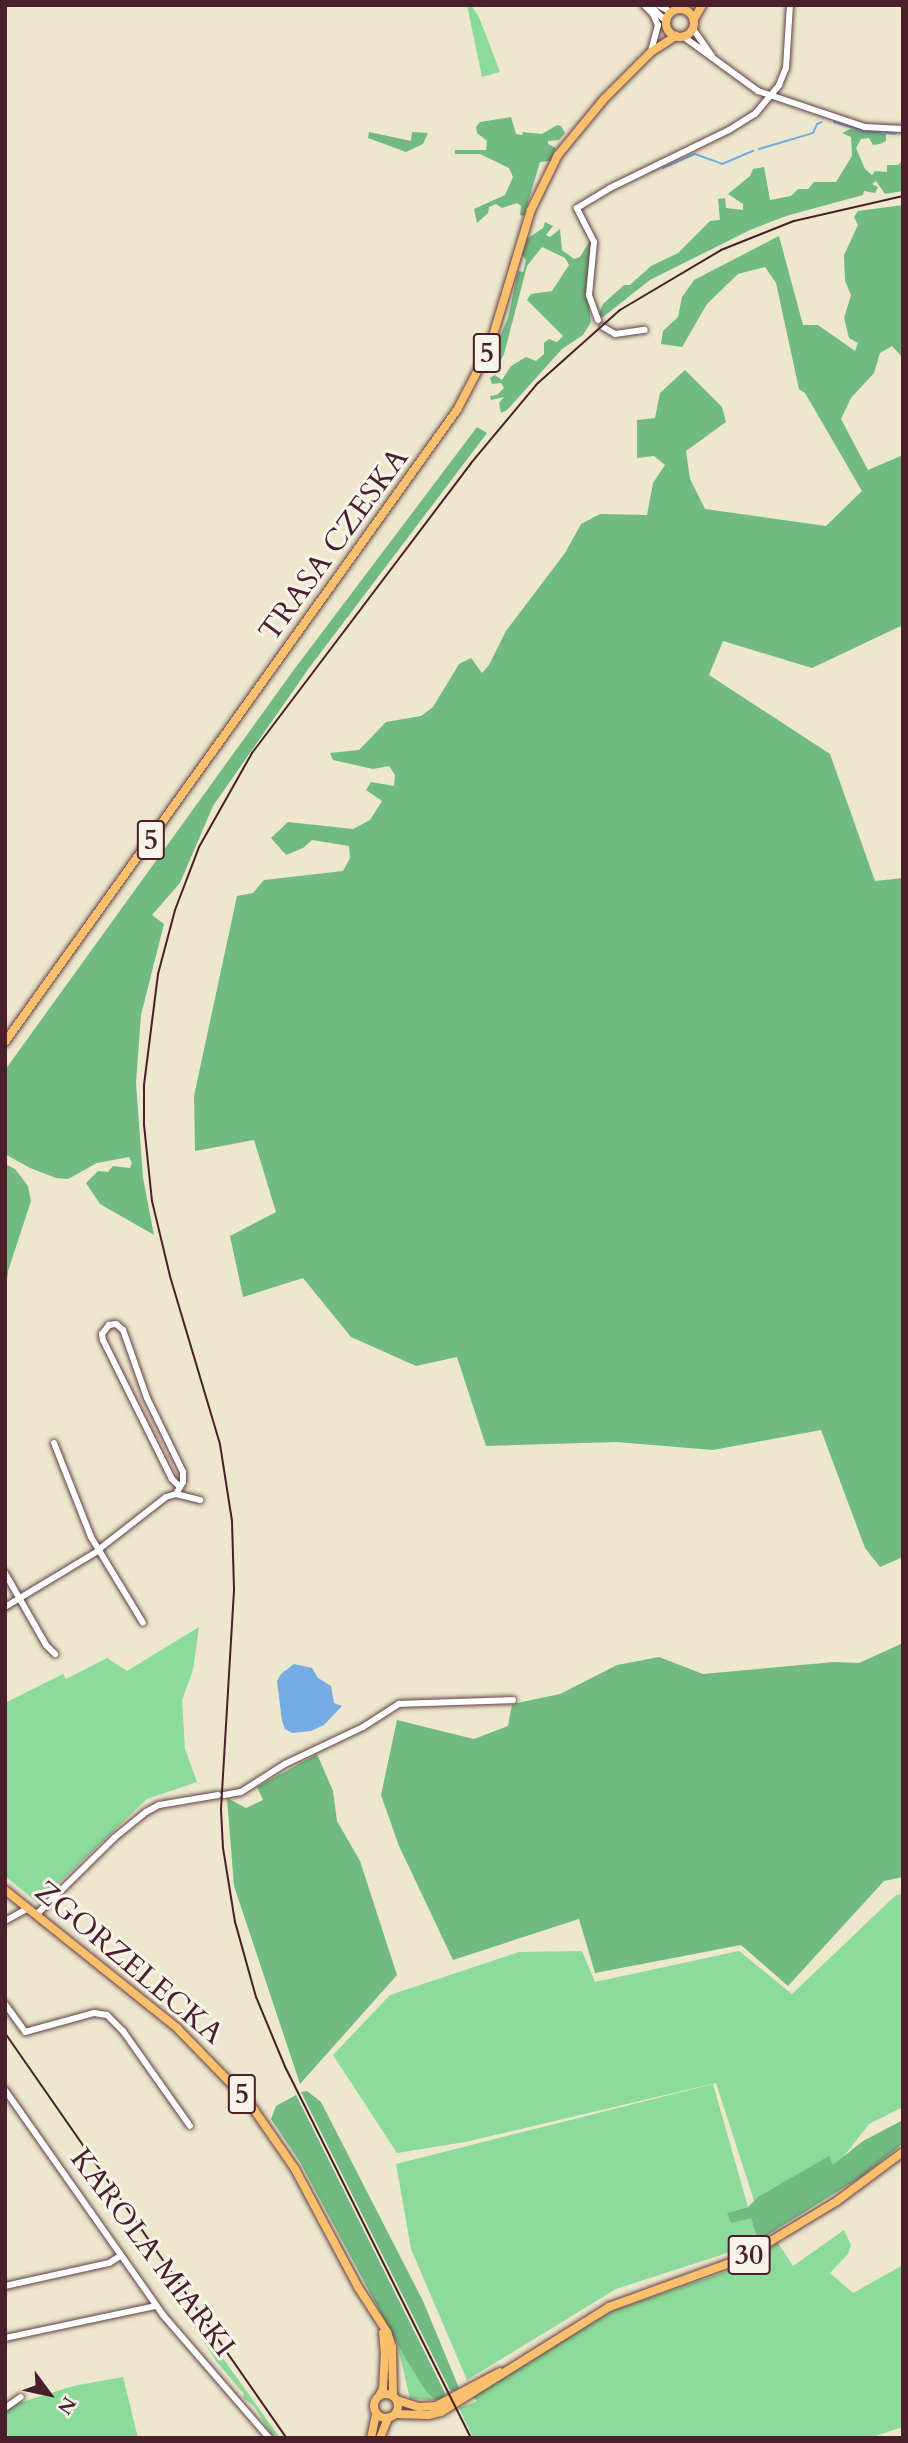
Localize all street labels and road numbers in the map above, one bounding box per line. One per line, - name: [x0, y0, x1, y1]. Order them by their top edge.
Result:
- road number: 5: [471, 328, 503, 378]
- street label: TRASA CZESKA: [252, 441, 416, 649]
- road number: 5: [135, 816, 167, 864]
- street label: ZGORZELECKA: [27, 1874, 231, 2052]
- road number: 5: [226, 2070, 258, 2118]
- street label: KAROLA MIARKI: [62, 2142, 242, 2364]
- road number: 30: [726, 2230, 772, 2280]

